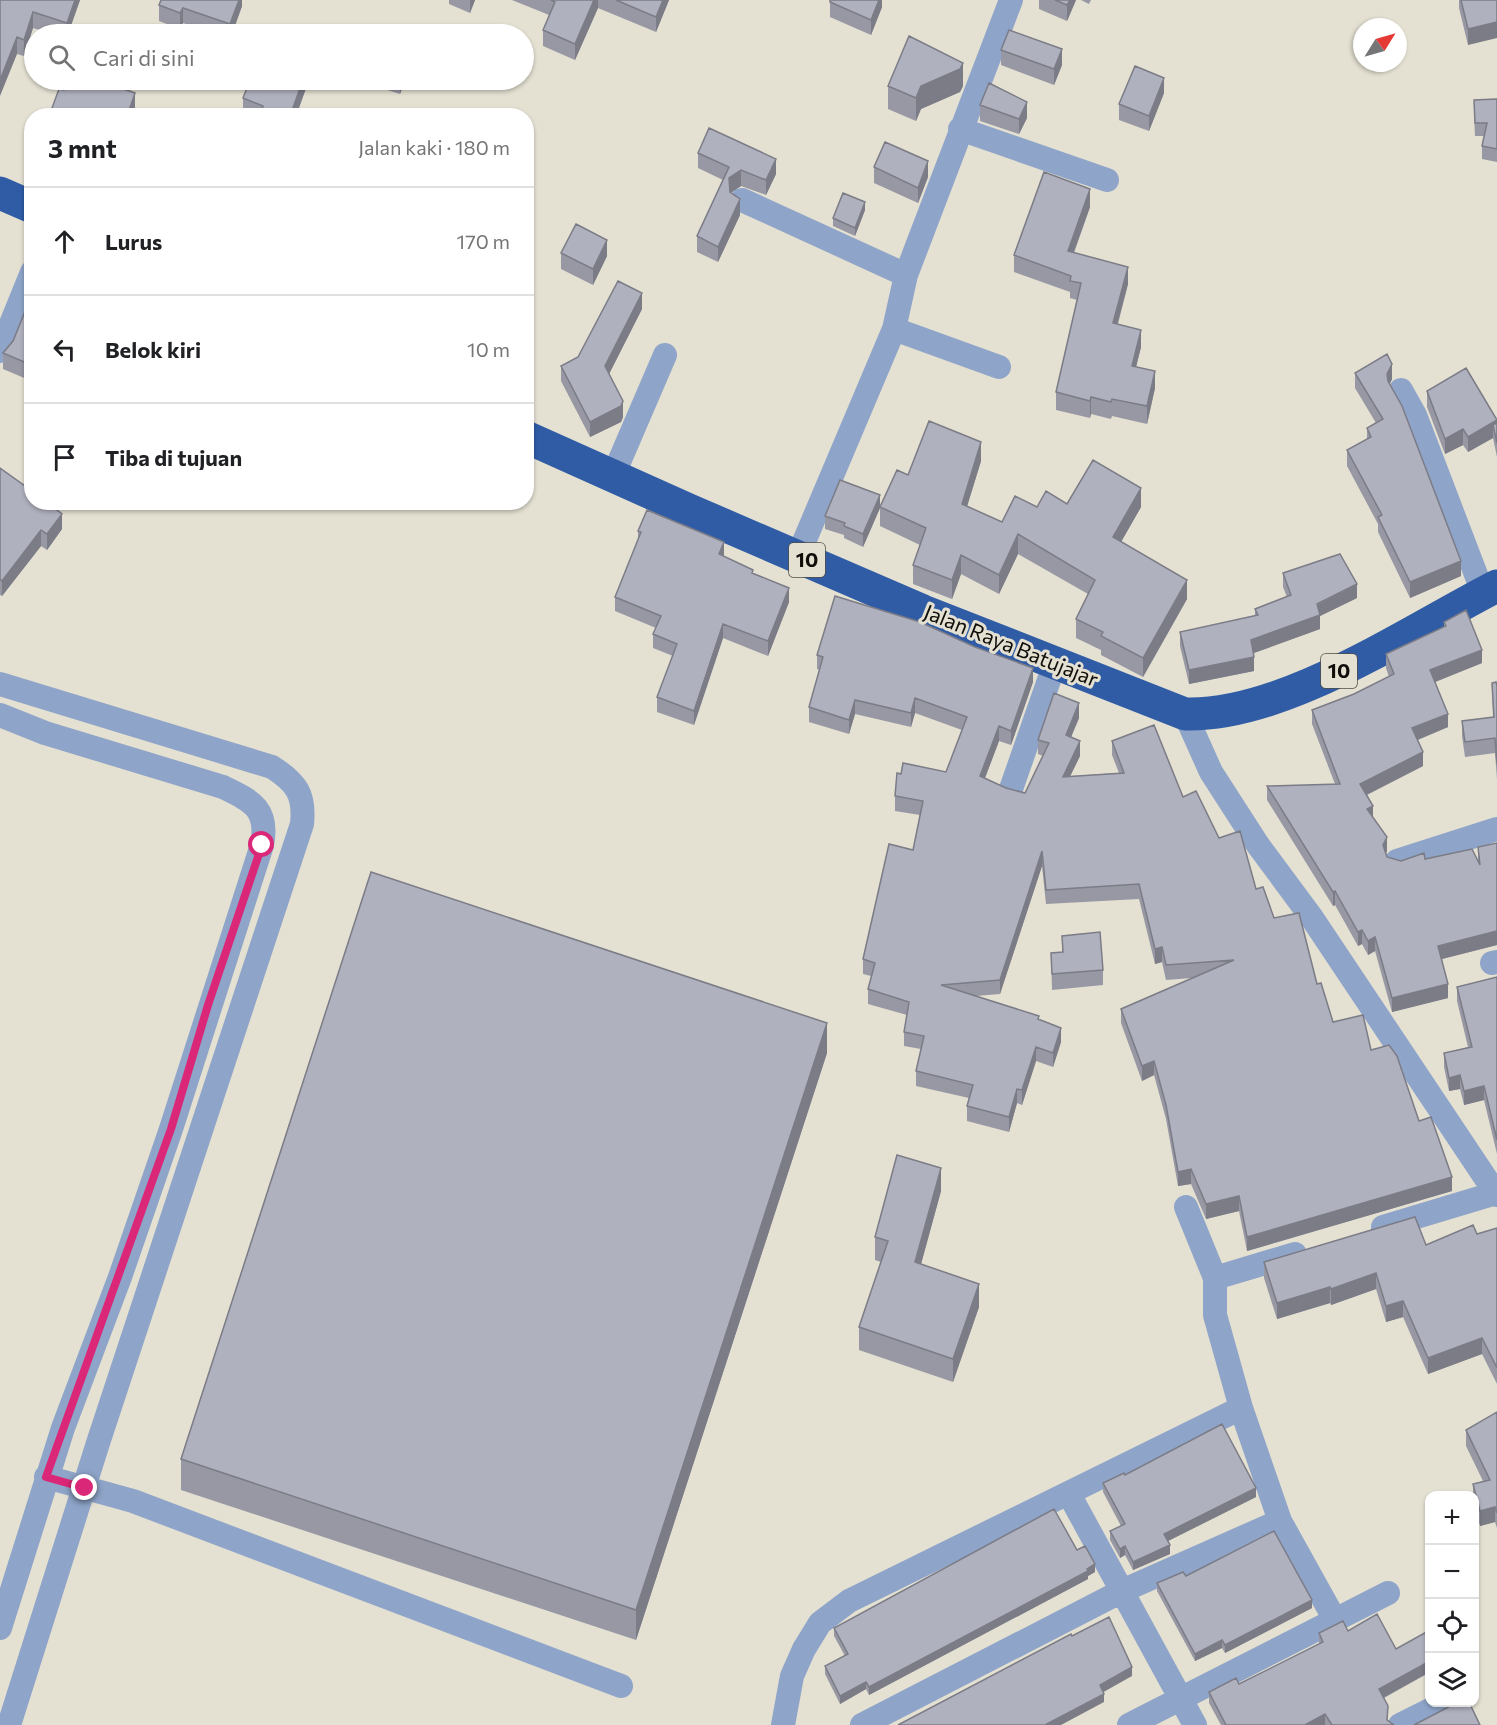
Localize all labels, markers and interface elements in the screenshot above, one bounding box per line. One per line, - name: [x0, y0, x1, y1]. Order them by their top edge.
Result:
- north arrow: [1353, 18, 1407, 72]
- search box: [24, 24, 534, 90]
- icon: search: [45, 41, 78, 74]
- text: Cari di sini: [93, 44, 195, 71]
- text: 3 mnt: [48, 132, 117, 163]
- text: Jalan kaki · 180 m: [358, 135, 510, 159]
- icon: ahead: [48, 225, 81, 258]
- text: Lurus: [105, 228, 162, 255]
- text: 170 m: [457, 229, 510, 253]
- icon: left: [48, 333, 81, 366]
- text: Belok kiri: [105, 336, 201, 363]
- text: 10 m: [467, 337, 510, 361]
- icon: arrive: [48, 441, 81, 474]
- text: Tiba di tujuan: [105, 444, 242, 471]
- road number: 10: [789, 543, 825, 577]
- street label: Jalan Raya Batujajar: [921, 598, 1102, 691]
- road number: 10: [1321, 654, 1357, 688]
- route start: [248, 831, 274, 857]
- route end: [71, 1474, 97, 1500]
- map controls: [1425, 1491, 1479, 1707]
- button: +: [1425, 1491, 1479, 1545]
- button: −: [1425, 1545, 1479, 1599]
- button: locate: [1425, 1599, 1479, 1653]
- button: layers: [1425, 1653, 1479, 1707]

